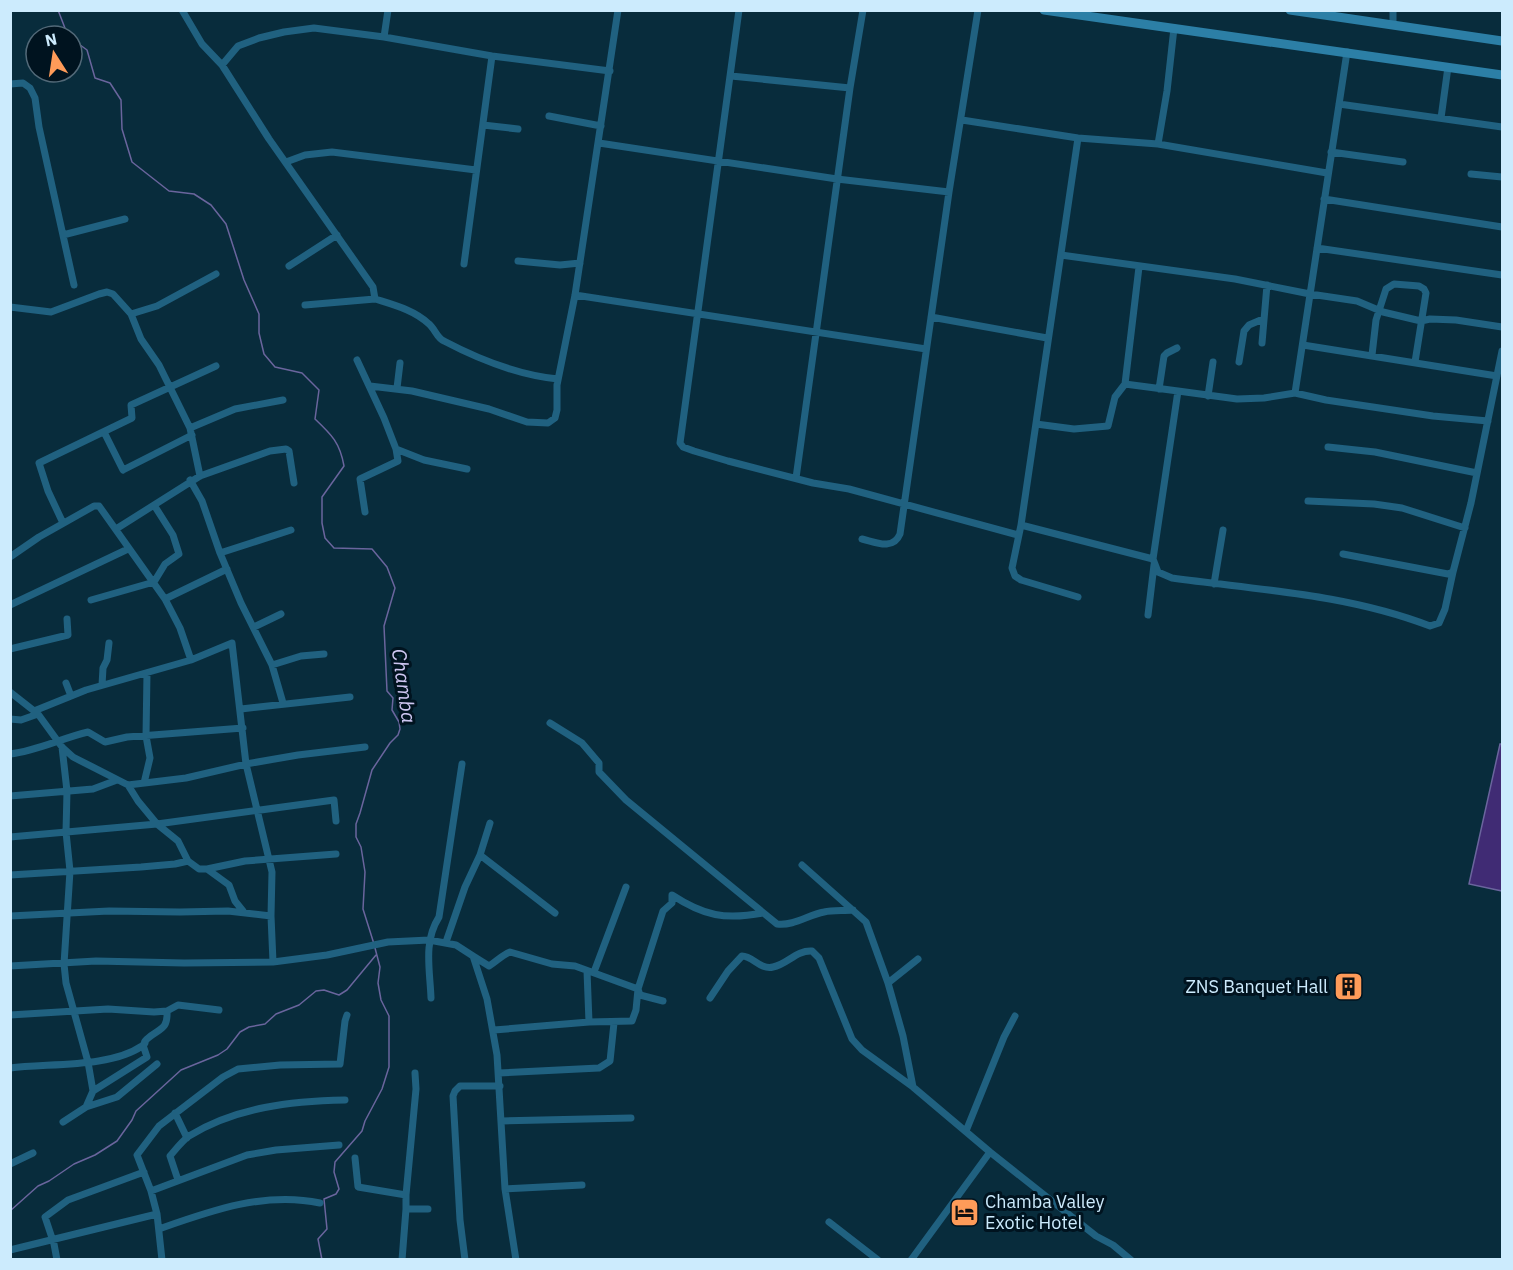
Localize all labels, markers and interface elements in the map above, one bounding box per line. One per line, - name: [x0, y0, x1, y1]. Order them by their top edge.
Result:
- north arrow: [24, 24, 84, 84]
- text: N: [43, 28, 59, 50]
- water label: Chamba: [386, 647, 423, 725]
- building icon: ZNS Banquet Hall: [1333, 971, 1365, 1003]
- place label: ZNS Banquet Hall: [1185, 975, 1328, 998]
- place label: Chamba Valley Exotic Hotel: [985, 1190, 1105, 1234]
- hotel icon: Chamba Valley Exotic Hotel: [948, 1196, 980, 1228]

